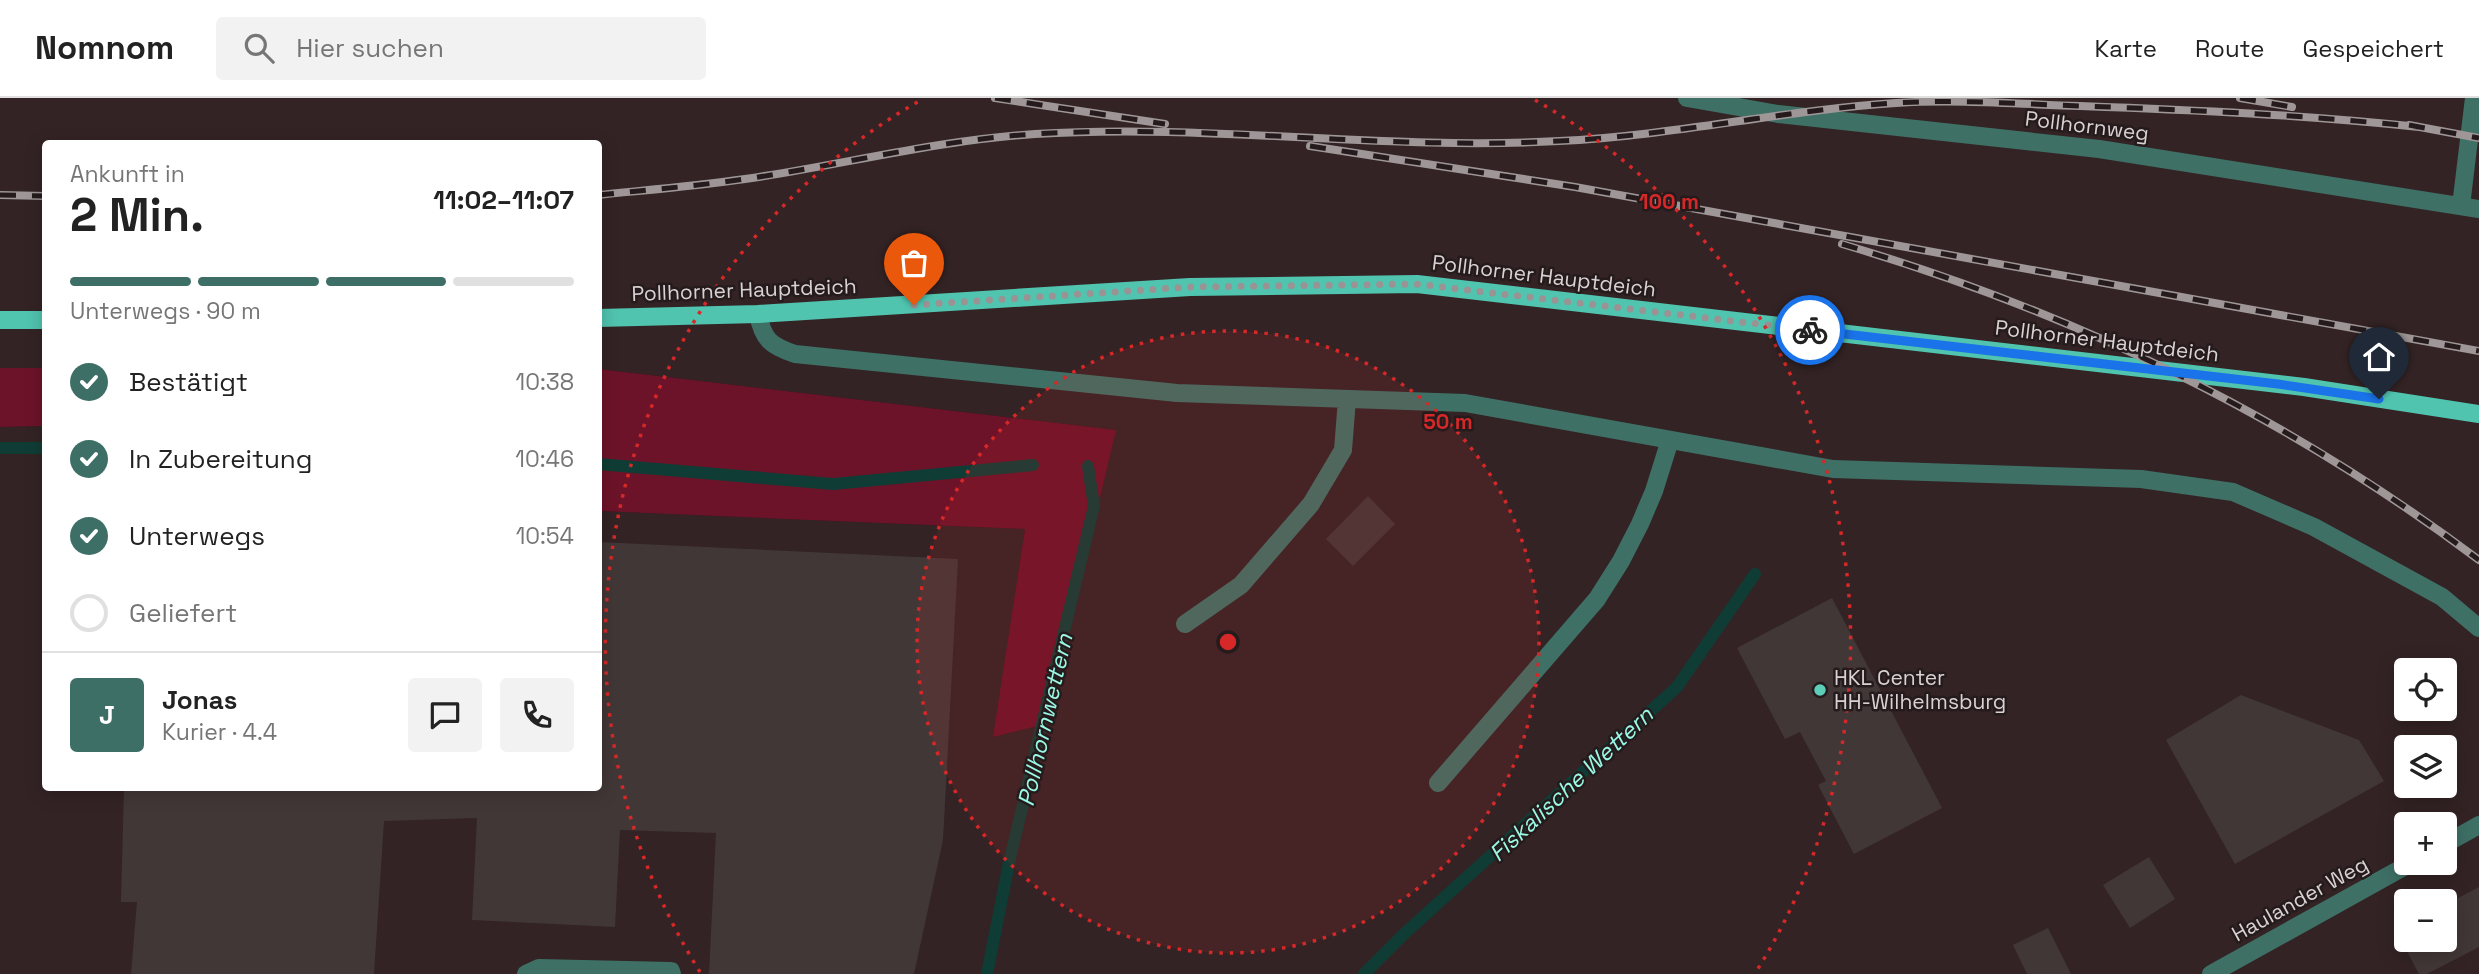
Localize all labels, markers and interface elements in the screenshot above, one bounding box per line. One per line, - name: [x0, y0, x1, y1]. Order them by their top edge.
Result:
- search box: [216, 17, 706, 80]
- text: Nomnom: [35, 27, 174, 69]
- icon: search: [240, 29, 278, 67]
- text: Hier suchen: [296, 31, 444, 65]
- text: Karte: [2095, 33, 2157, 64]
- text: Route: [2195, 33, 2264, 64]
- text: Gespeichert: [2302, 33, 2444, 64]
- street label: Pollhornweg: [2024, 105, 2151, 146]
- text: Ankunft in: [70, 159, 185, 189]
- text: 11:02–11:07: [433, 183, 574, 217]
- text: 2 Min.: [70, 186, 204, 244]
- text: 100 m: [1639, 188, 1699, 215]
- pin: [884, 233, 944, 305]
- icon: bag: [895, 244, 933, 282]
- street label: Pollhorner Hauptdeich: [1431, 248, 1658, 303]
- street label: Pollhorner Hauptdeich: [631, 272, 857, 307]
- courier: [1775, 295, 1845, 365]
- text: Unterwegs · 90 m: [70, 296, 261, 326]
- icon: bike: [1791, 311, 1829, 349]
- street label: Pollhorner Hauptdeich: [1994, 313, 2221, 368]
- pin: [2349, 327, 2409, 399]
- icon: home: [2360, 338, 2398, 376]
- icon: check: [70, 363, 108, 401]
- text: Bestätigt: [129, 365, 248, 399]
- text: 10:38: [516, 367, 574, 397]
- text: 50 m: [1423, 408, 1473, 435]
- icon: check: [70, 440, 108, 478]
- text: In Zubereitung: [129, 442, 313, 476]
- text: 10:46: [515, 444, 574, 474]
- icon: check: [70, 517, 108, 555]
- text: Unterwegs: [129, 519, 265, 553]
- text: 10:54: [516, 521, 574, 551]
- text: Geliefert: [129, 596, 237, 630]
- water label: Pollhornwettern: [1011, 630, 1080, 809]
- centre of rings: [1216, 630, 1240, 654]
- map controls: [2394, 658, 2457, 952]
- button: locate: [2394, 658, 2457, 721]
- place label: HKL Center HH-Wilhelmsburg: [1834, 664, 2006, 715]
- button: chat: [408, 678, 482, 752]
- button: phone: [500, 678, 574, 752]
- marker: HKL Center HH-Wilhelmsburg: [1812, 682, 1828, 698]
- text: Jonas: [162, 683, 237, 717]
- text: J: [99, 698, 115, 732]
- water label: Fiskalische Wettern: [1483, 699, 1660, 868]
- text: Kurier · 4.4: [162, 717, 277, 747]
- button: layers: [2394, 735, 2457, 798]
- button: +: [2394, 812, 2457, 875]
- street label: Haulander Weg: [2227, 850, 2373, 947]
- button: −: [2394, 889, 2457, 952]

